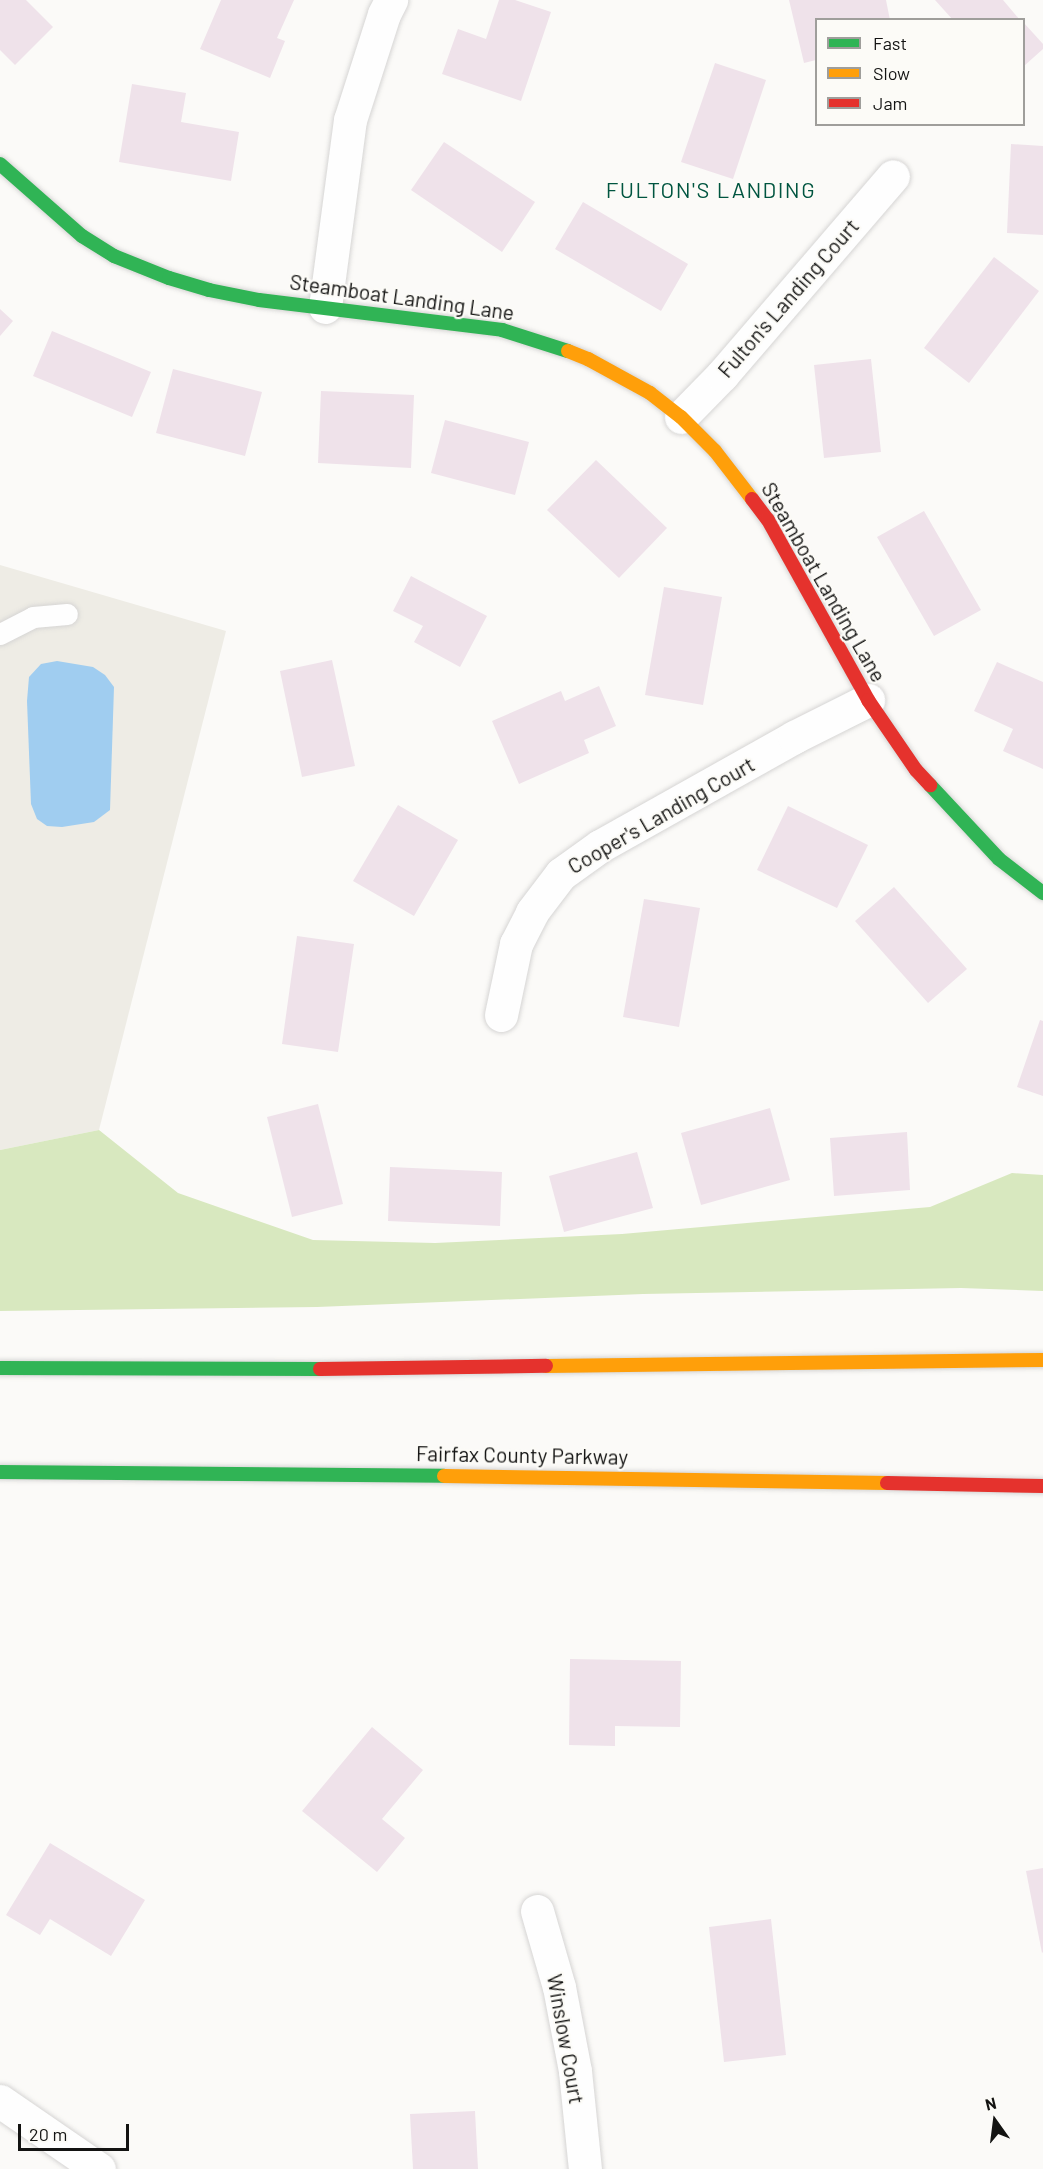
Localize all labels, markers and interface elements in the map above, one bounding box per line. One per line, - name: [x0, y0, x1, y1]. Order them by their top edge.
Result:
- legend: [815, 18, 1025, 126]
- text: Fast: [873, 32, 907, 54]
- text: Slow: [873, 62, 910, 84]
- text: Jam: [873, 92, 907, 114]
- district label: FULTON'S LANDING: [606, 177, 816, 203]
- street label: Fulton's Landing Court: [712, 213, 864, 383]
- street label: Steamboat Landing Lane: [288, 269, 516, 325]
- street label: Steamboat Landing Lane: [756, 478, 892, 686]
- street label: Cooper's Landing Court: [563, 751, 759, 879]
- street label: Fairfax County Parkway: [416, 1441, 628, 1469]
- street label: Winslow Court: [542, 1972, 590, 2106]
- north arrow: [965, 2091, 1025, 2151]
- text: N: [983, 2093, 998, 2114]
- scale bar: [21, 2112, 132, 2150]
- text: 20 m: [29, 2123, 67, 2145]

